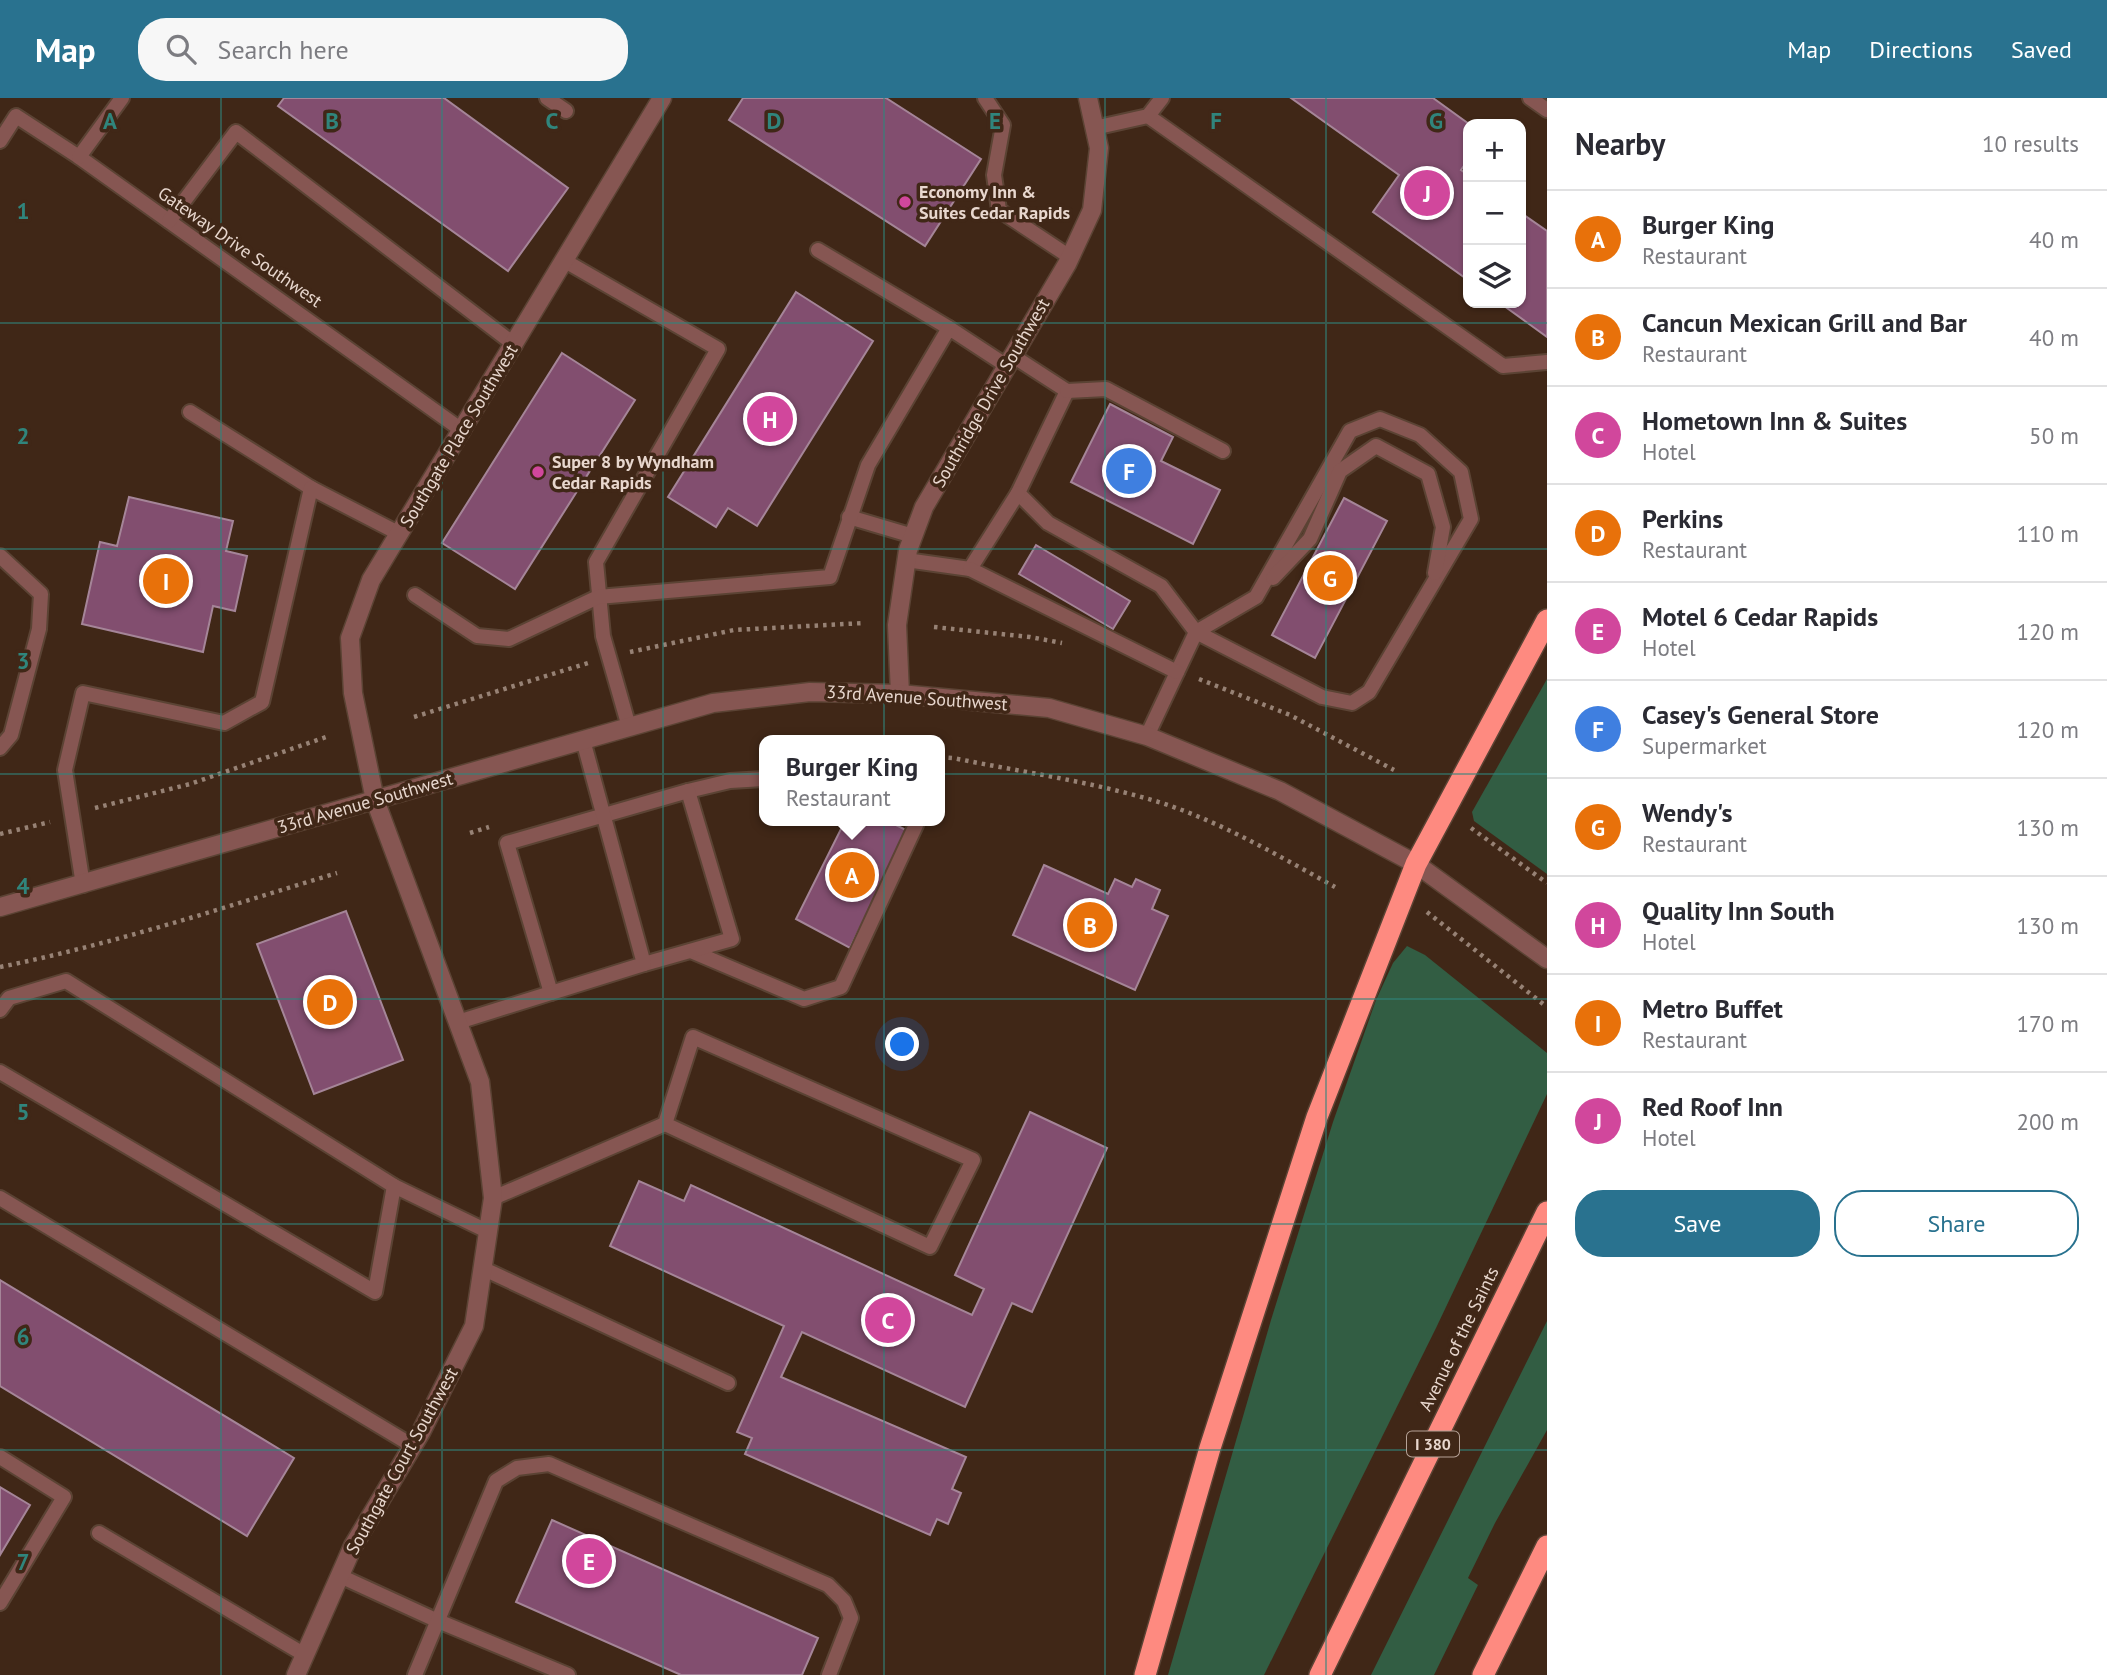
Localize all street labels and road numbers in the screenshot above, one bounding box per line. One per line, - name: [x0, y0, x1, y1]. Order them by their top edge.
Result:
- street label: Gateway Drive Southwest: [154, 181, 327, 312]
- street label: Southridge Drive Southwest: [927, 294, 1054, 492]
- street label: Southgate Place Southwest: [395, 340, 522, 532]
- street label: 33rd Avenue Southwest: [826, 680, 1008, 715]
- street label: 33rd Avenue Southwest: [275, 766, 455, 839]
- street label: Avenue of the Saints: [1414, 1263, 1503, 1415]
- street label: Southgate Court Southwest: [340, 1363, 463, 1558]
- road number: I 380: [1407, 1432, 1459, 1456]

